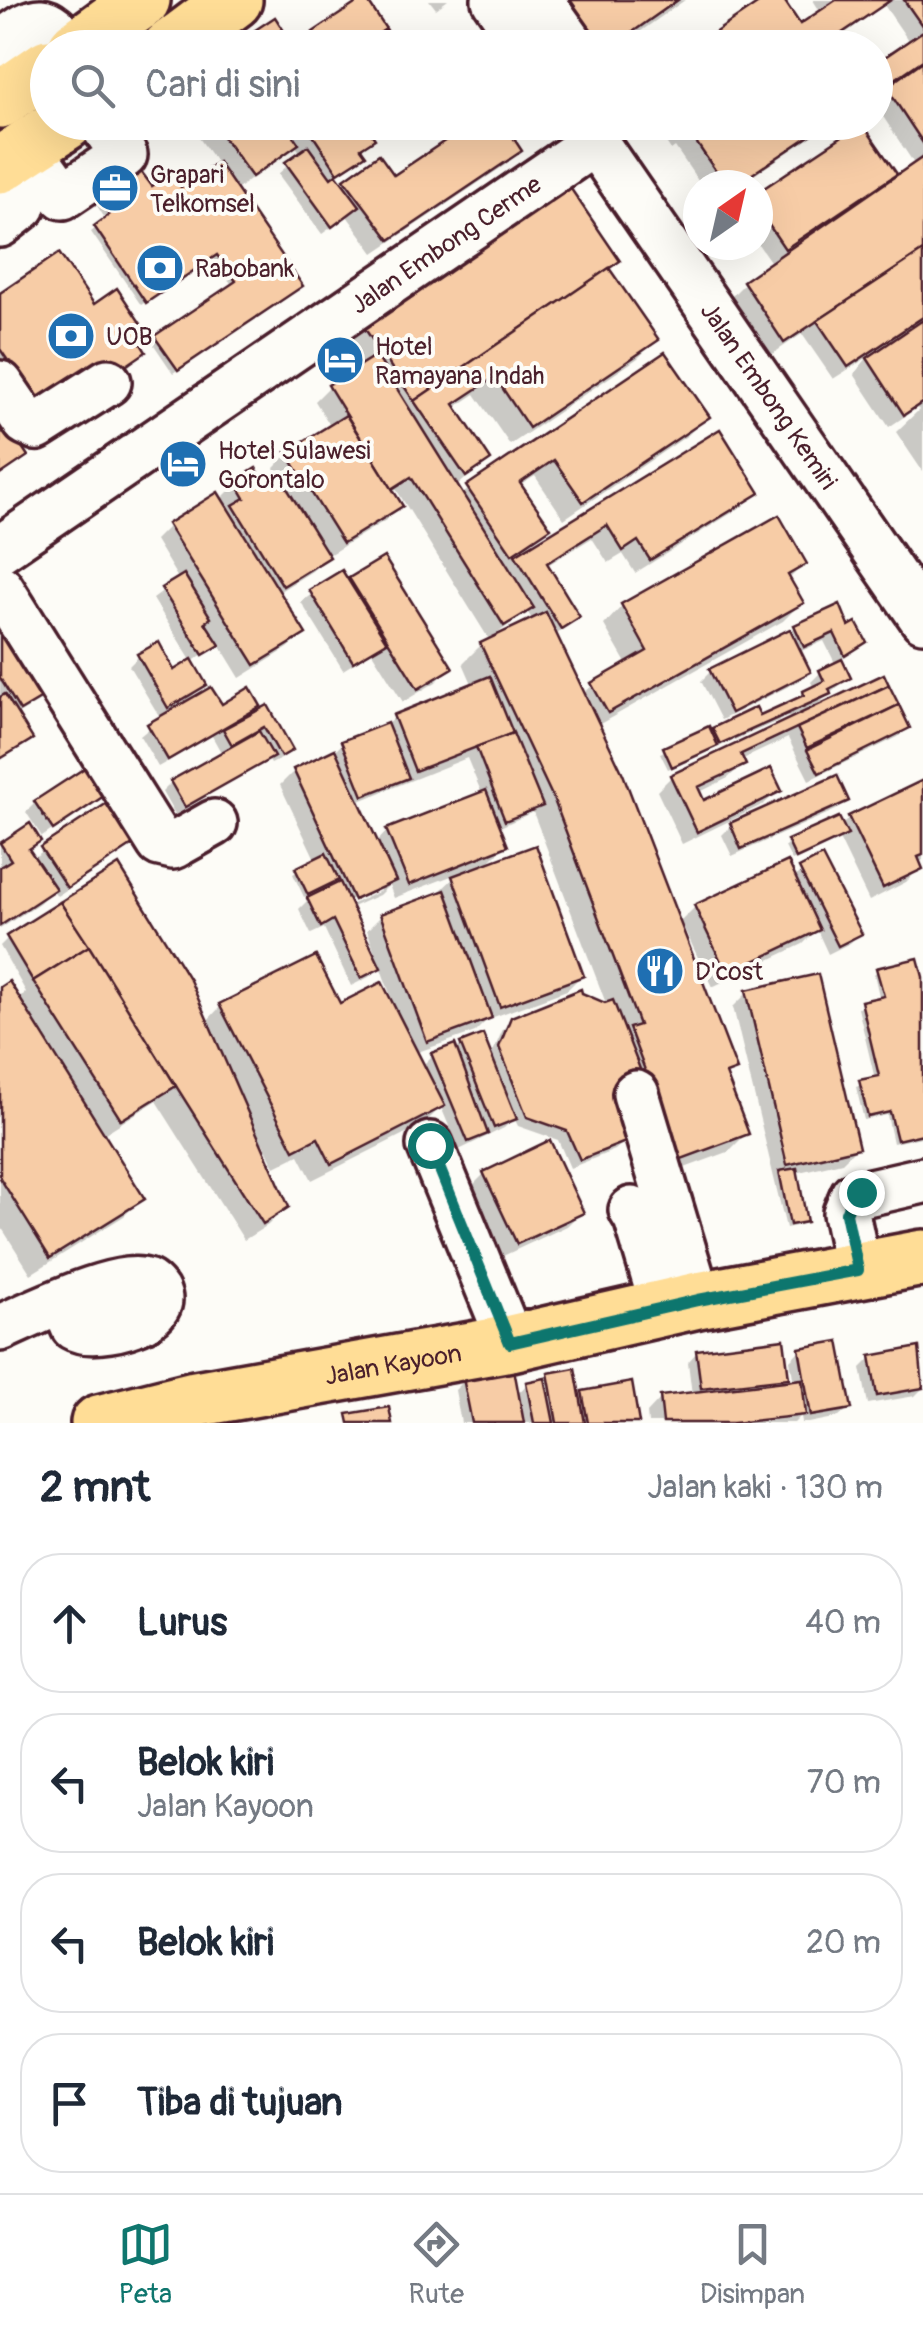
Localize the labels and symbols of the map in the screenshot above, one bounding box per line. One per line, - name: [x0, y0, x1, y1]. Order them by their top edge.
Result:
- place label: Grapari Telkomsel: [150, 160, 255, 220]
- office icon: Grapari Telkomsel: [89, 162, 141, 214]
- street label: Jalan Embong Cerme: [345, 169, 548, 321]
- north arrow: [683, 170, 773, 260]
- bank icon: Rabobank: [134, 242, 186, 294]
- place label: Rabobank: [195, 254, 295, 285]
- street label: Jalan Embong Kemiri: [693, 297, 843, 496]
- bank icon: UOB: [45, 310, 97, 362]
- place label: UOB: [106, 322, 153, 353]
- place label: Hotel Ramayana Indah: [375, 332, 544, 392]
- hotel icon: Hotel Ramayana Indah: [314, 334, 366, 386]
- place label: Hotel Sulawesi Gorontalo: [218, 436, 371, 496]
- hotel icon: Hotel Sulawesi Gorontalo: [157, 438, 209, 490]
- restaurant icon: D'cost: [634, 945, 686, 997]
- place label: D'cost: [695, 957, 764, 988]
- route start: [408, 1123, 454, 1169]
- route end: [839, 1170, 885, 1216]
- street label: Jalan Kayoon: [322, 1338, 464, 1393]

